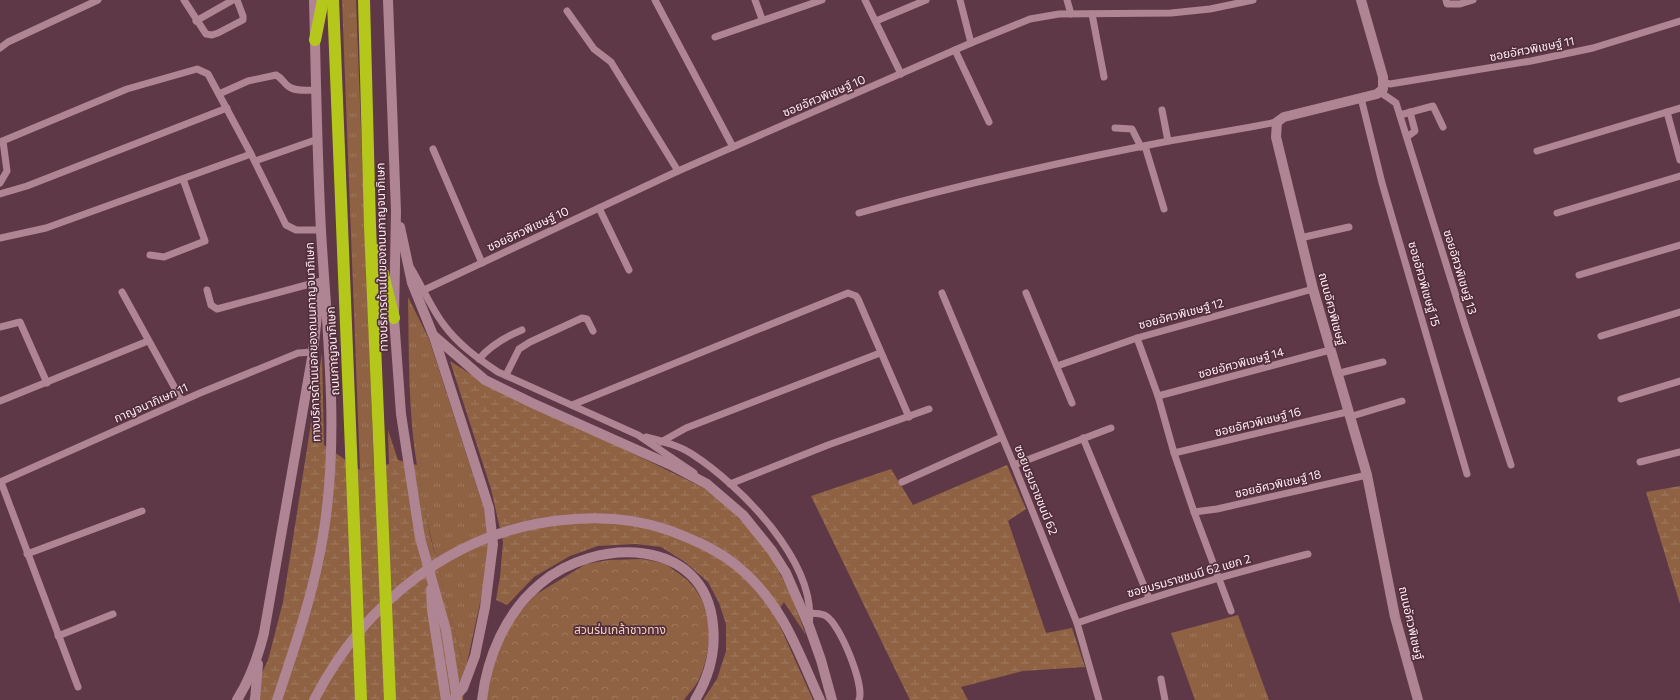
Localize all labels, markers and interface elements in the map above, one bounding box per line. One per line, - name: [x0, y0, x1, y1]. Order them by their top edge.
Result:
- street label: ซอยอัศวพิเชษฐ์ 11: [1488, 33, 1576, 64]
- street label: ซอยอัศวพิเชษฐ์ 10: [780, 71, 868, 120]
- street label: ทางบริการด้านในของถนนกาญจนาภิเษก: [372, 162, 390, 352]
- street label: ซอยอัศวพิเชษฐ์ 10: [484, 203, 571, 254]
- street label: ซอยอัศวพิเชษฐ์ 13: [1440, 228, 1481, 316]
- street label: ซอยอัศวพิเชษฐ์ 15: [1405, 240, 1444, 328]
- street label: ทางบริการด้านนอกของถนนกาญจนาภิเษก: [302, 242, 322, 442]
- street label: ถนนอัศวพิเชษฐ์: [1316, 271, 1350, 347]
- street label: ซอยอัศวพิเชษฐ์ 12: [1137, 295, 1225, 332]
- street label: ถนนกาญจนาภิเษก: [323, 306, 341, 396]
- street label: ซอยอัศวพิเชษฐ์ 14: [1196, 344, 1285, 381]
- street label: กาญจนาภิเษก 11: [111, 379, 190, 425]
- street label: ซอยอัศวพิเชษฐ์ 16: [1213, 404, 1303, 439]
- street label: ซอยบรมราชชนนี 62: [1012, 442, 1062, 537]
- street label: ซอยอัศวพิเชษฐ์ 18: [1233, 466, 1323, 501]
- street label: ซอยบรมราชชนนี 62 แยก 2: [1125, 551, 1253, 599]
- street label: ถนนอัศวพิเชษฐ์: [1396, 585, 1427, 661]
- park label: สวนร่มเกล้าชาวทาง: [574, 622, 666, 636]

